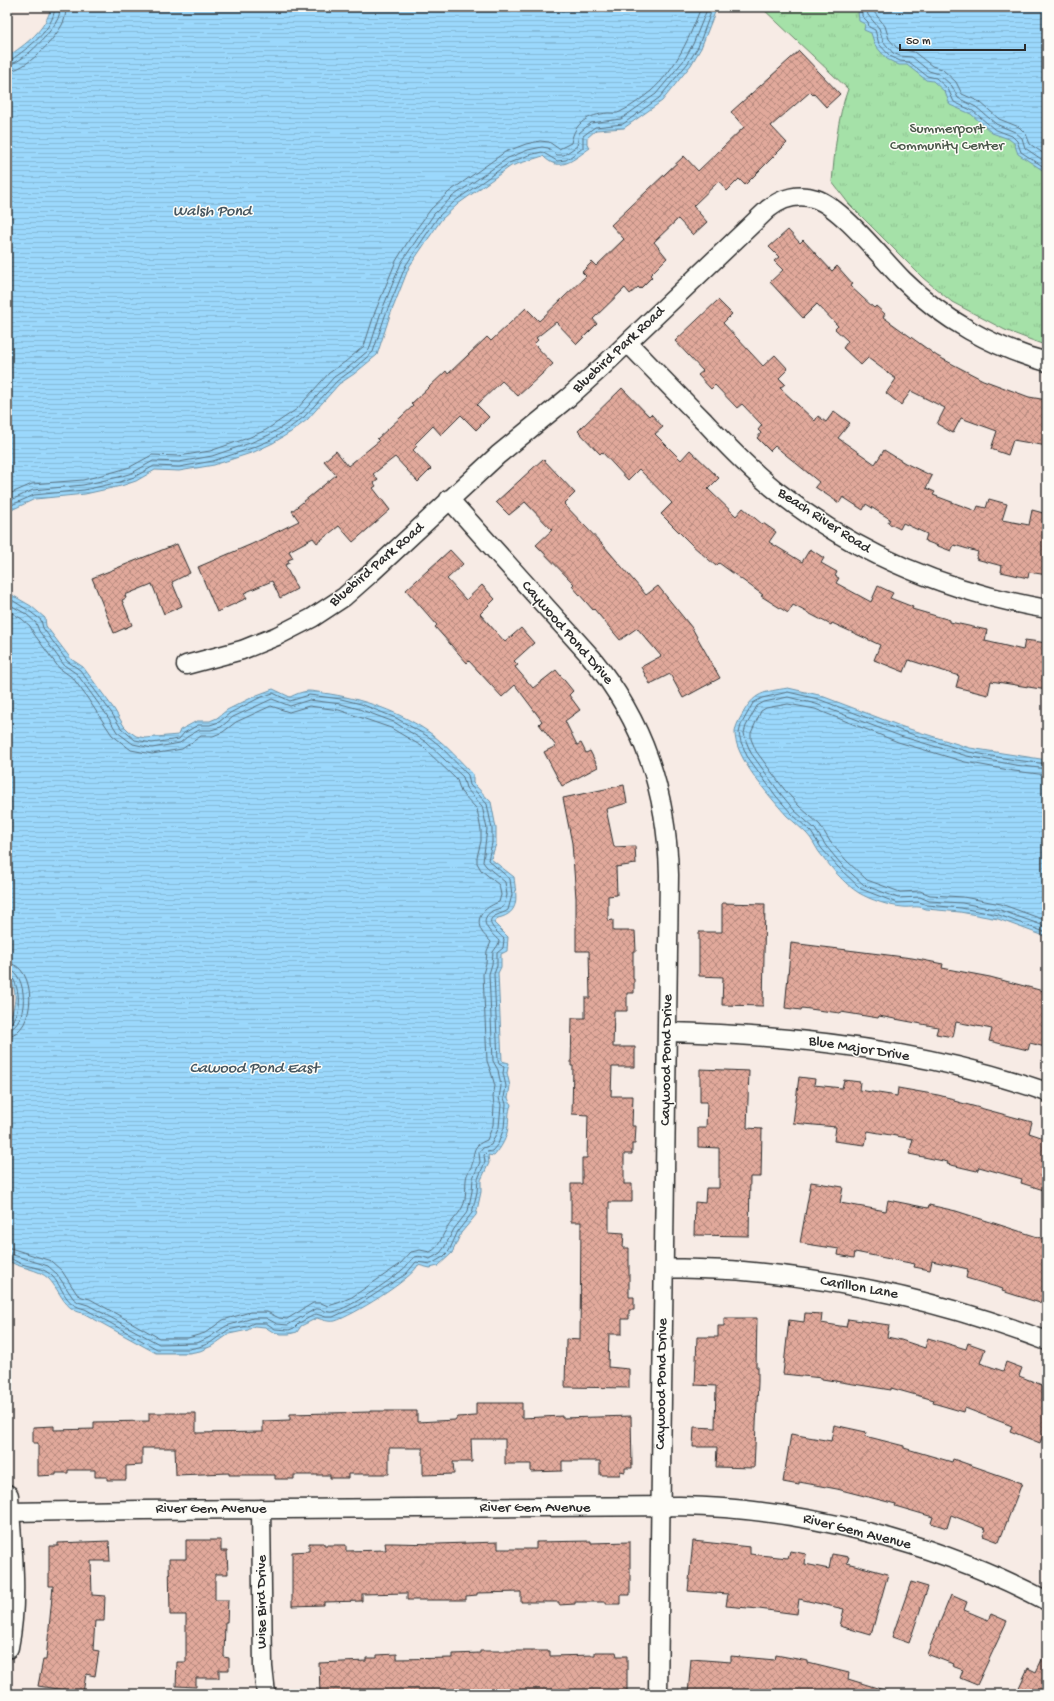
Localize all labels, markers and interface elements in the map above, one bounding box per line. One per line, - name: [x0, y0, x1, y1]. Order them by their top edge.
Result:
- scale bar: [900, 26, 1025, 52]
- text: 50 m: [906, 35, 931, 49]
- park label: Summerport Community Center: [890, 120, 1006, 155]
- water label: Walsh Pond: [173, 203, 253, 222]
- street label: Bluebird Park Road: [568, 302, 670, 398]
- street label: Beach River Road: [773, 484, 875, 558]
- street label: Bluebird Park Road: [325, 518, 429, 612]
- street label: Caywood Pond Drive: [517, 577, 617, 689]
- street label: Caywood Pond Drive: [657, 994, 677, 1126]
- street label: Blue Major Drive: [806, 1032, 911, 1066]
- water label: Cawood Pond East: [190, 1060, 321, 1079]
- street label: Carillon Lane: [819, 1272, 900, 1304]
- street label: Caywood Pond Drive: [652, 1318, 672, 1450]
- street label: River Gem Avenue: [480, 1499, 591, 1517]
- street label: River Gem Avenue: [156, 1500, 267, 1518]
- street label: River Gem Avenue: [801, 1510, 913, 1554]
- street label: Wise Bird Drive: [253, 1555, 271, 1649]

